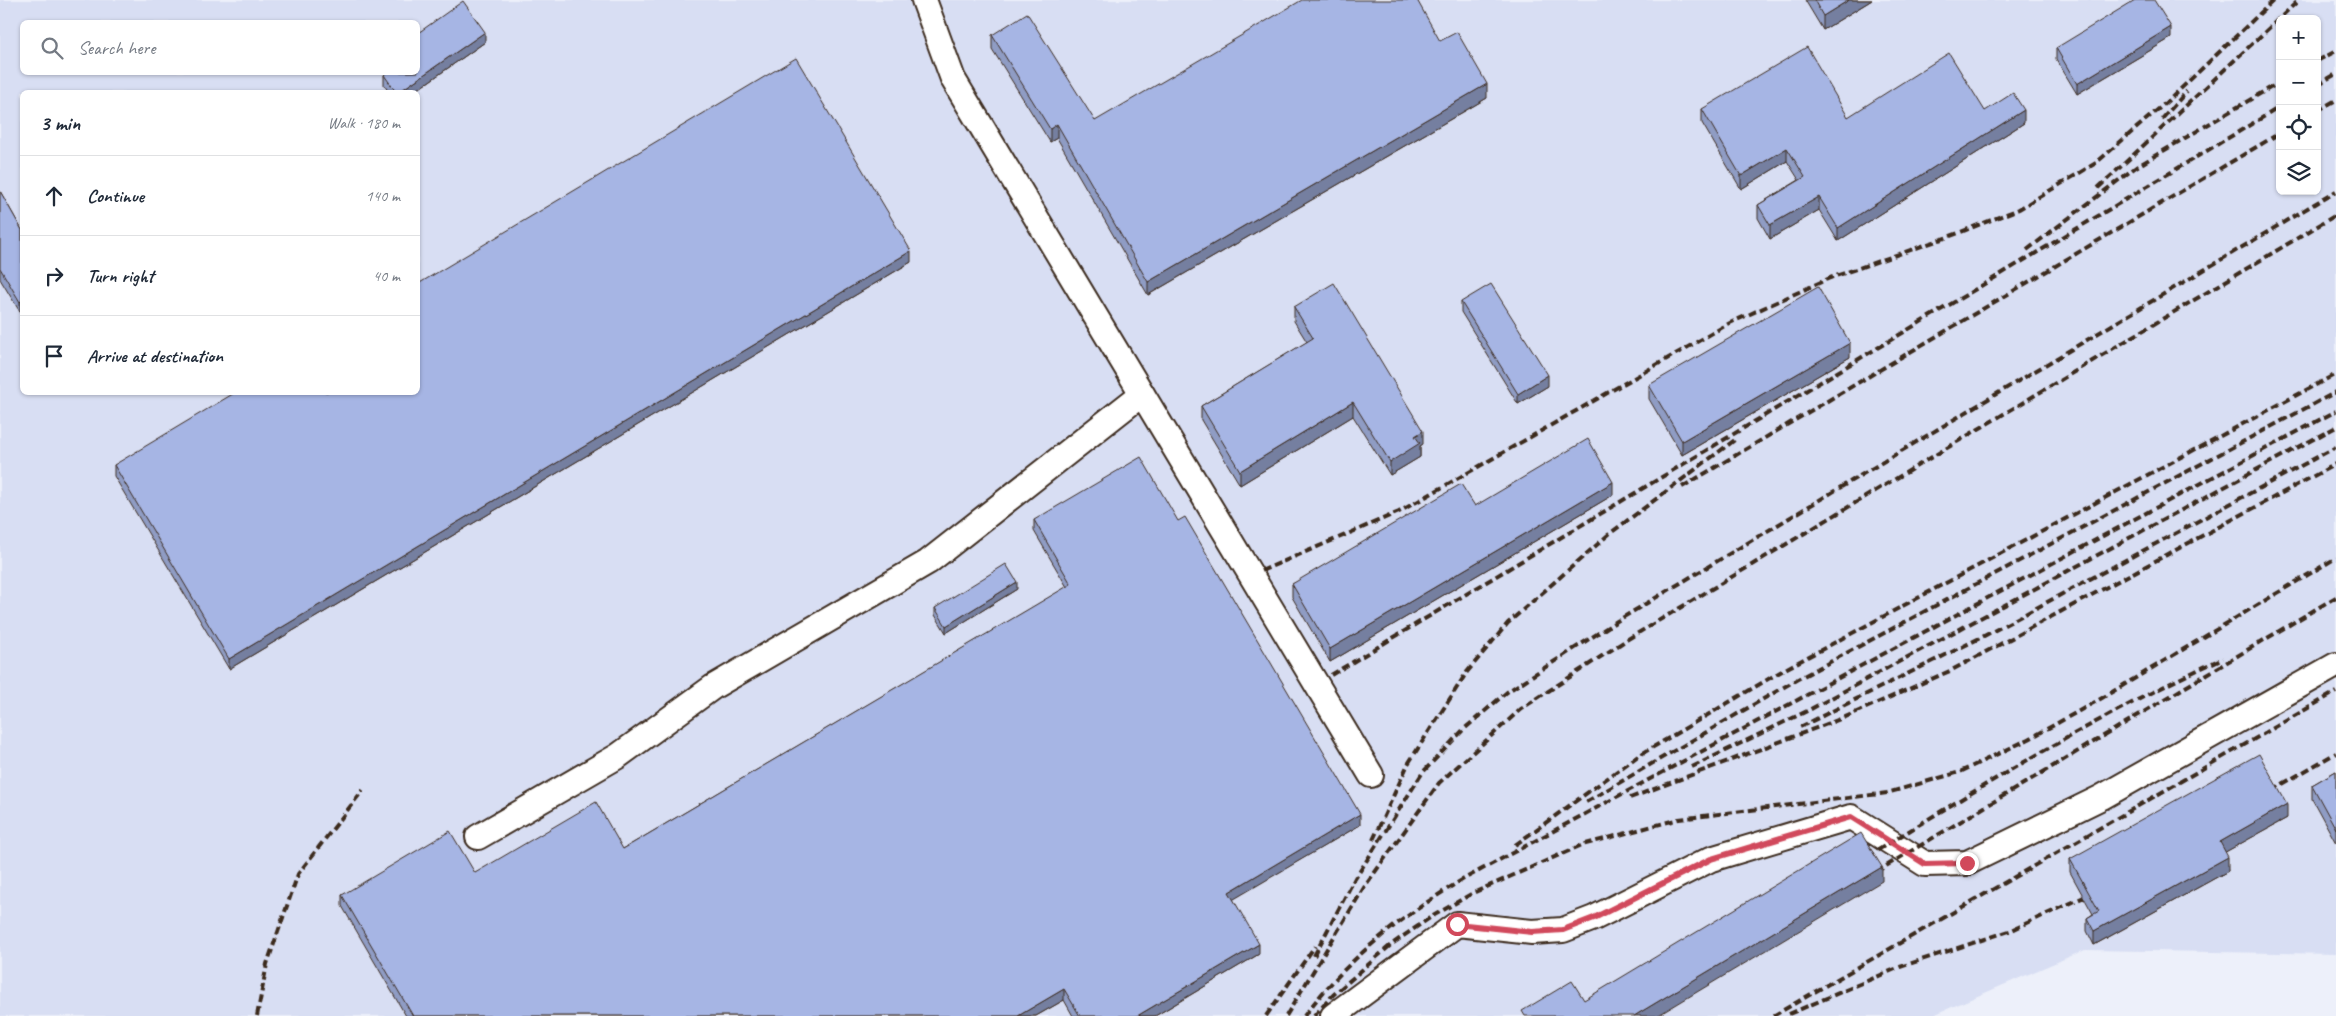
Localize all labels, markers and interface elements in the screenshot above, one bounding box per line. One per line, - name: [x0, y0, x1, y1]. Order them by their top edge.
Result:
- map controls: [2276, 15, 2321, 195]
- button: +: [2276, 15, 2321, 60]
- search box: [20, 20, 420, 75]
- icon: search: [38, 34, 66, 62]
- text: Search here: [78, 36, 155, 60]
- button: −: [2276, 60, 2321, 105]
- button: locate: [2276, 105, 2321, 150]
- text: 3 min: [40, 110, 80, 136]
- text: Walk · 180 m: [328, 113, 400, 133]
- button: layers: [2276, 150, 2321, 195]
- icon: ahead: [40, 182, 68, 210]
- text: Continue: [87, 184, 144, 208]
- text: 140 m: [366, 186, 400, 206]
- icon: right: [40, 262, 68, 290]
- text: Turn right: [87, 264, 154, 288]
- text: 40 m: [373, 266, 400, 286]
- icon: arrive: [40, 342, 68, 370]
- text: Arrive at destination: [87, 344, 223, 368]
- route end: [1956, 852, 1979, 875]
- route start: [1446, 913, 1469, 936]

